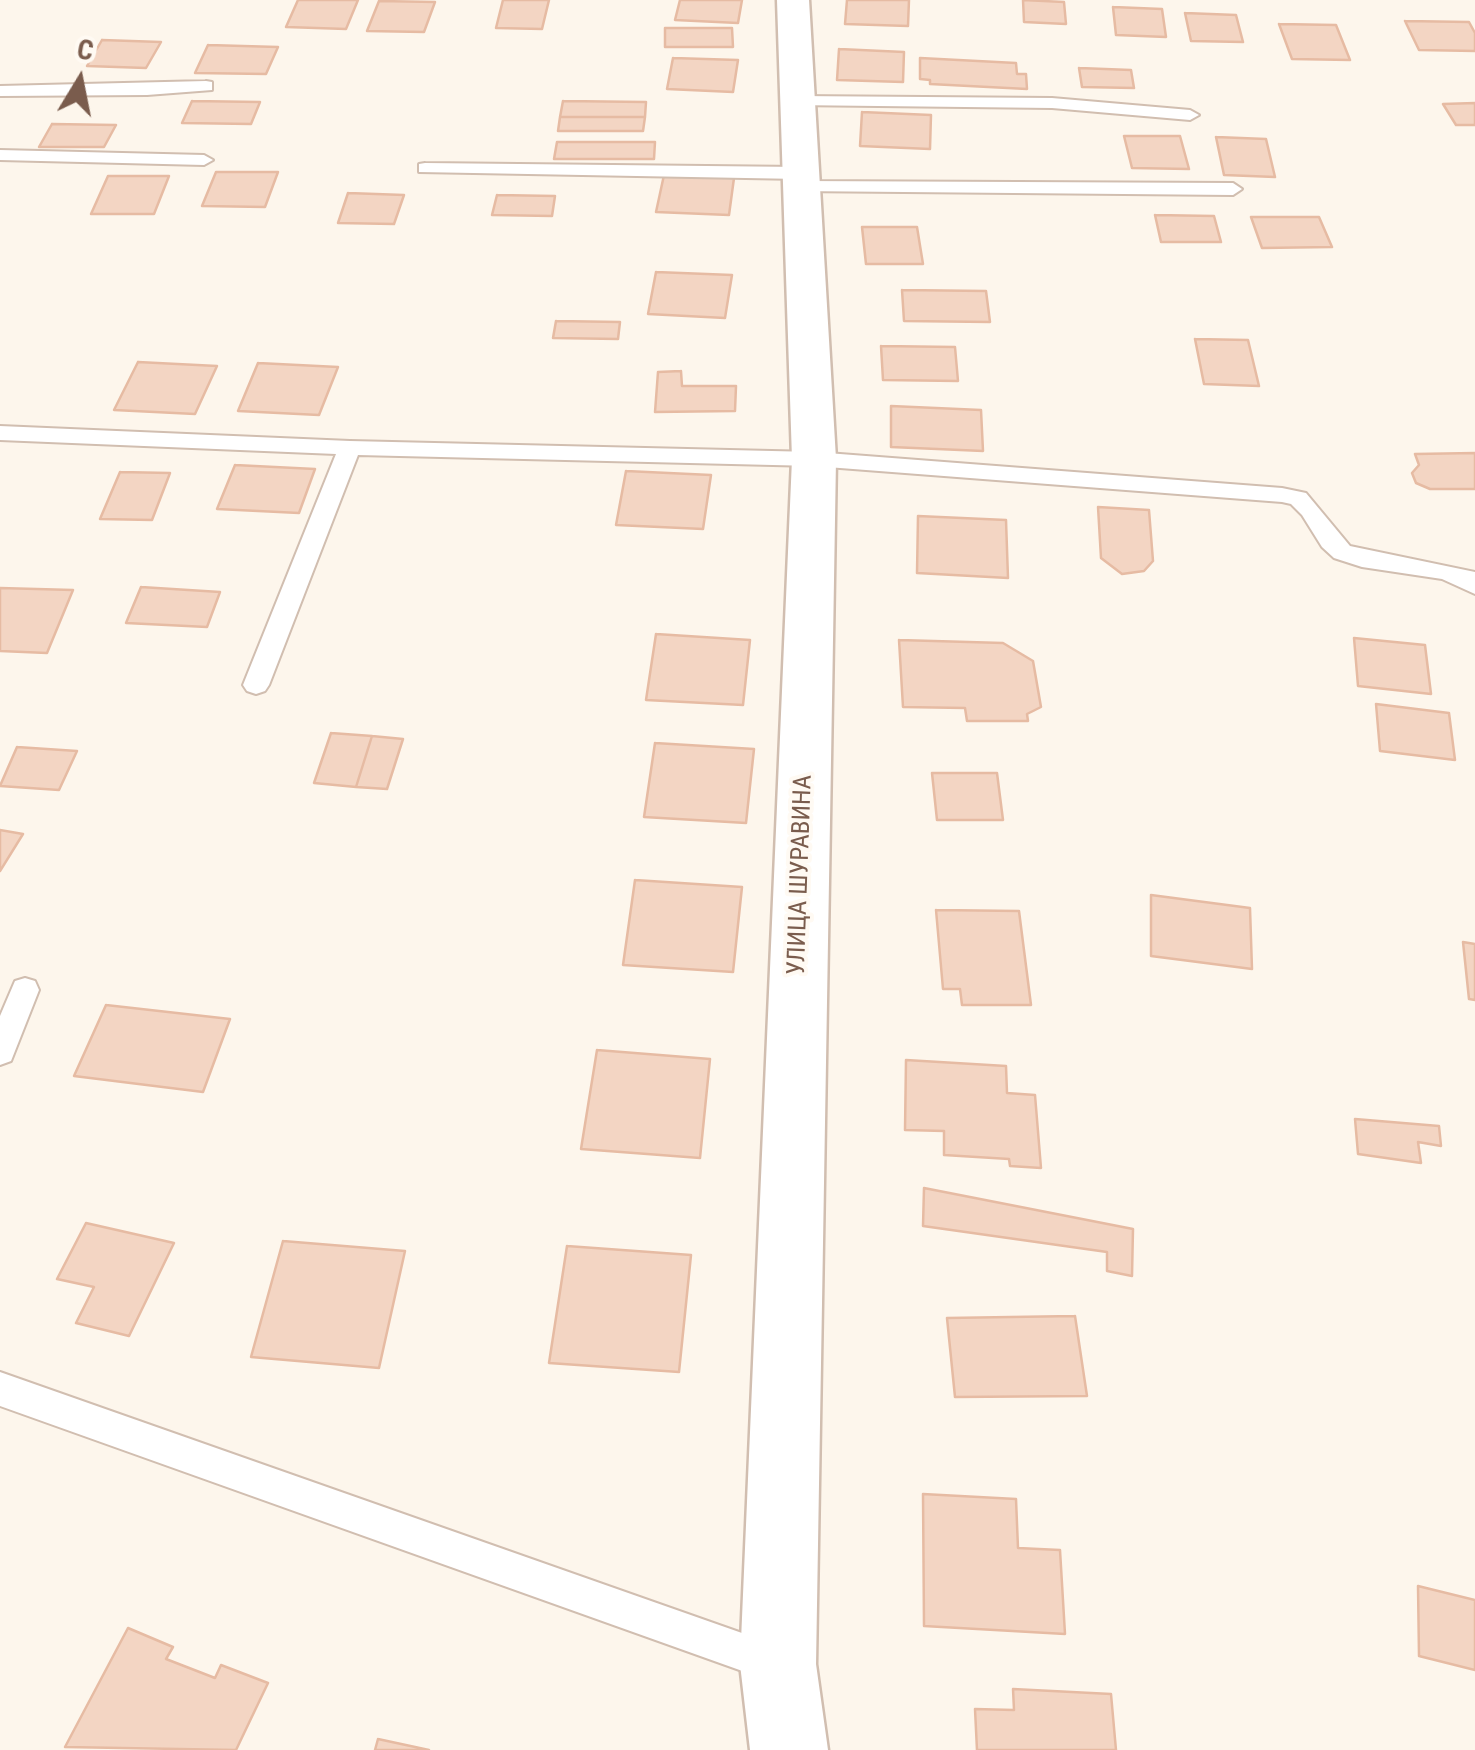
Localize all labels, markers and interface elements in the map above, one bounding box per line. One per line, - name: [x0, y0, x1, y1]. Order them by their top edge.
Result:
- north arrow: [30, 30, 130, 130]
- text: С: [75, 32, 96, 68]
- street label: УЛИЦА ШУРАВИНА: [783, 774, 819, 976]

